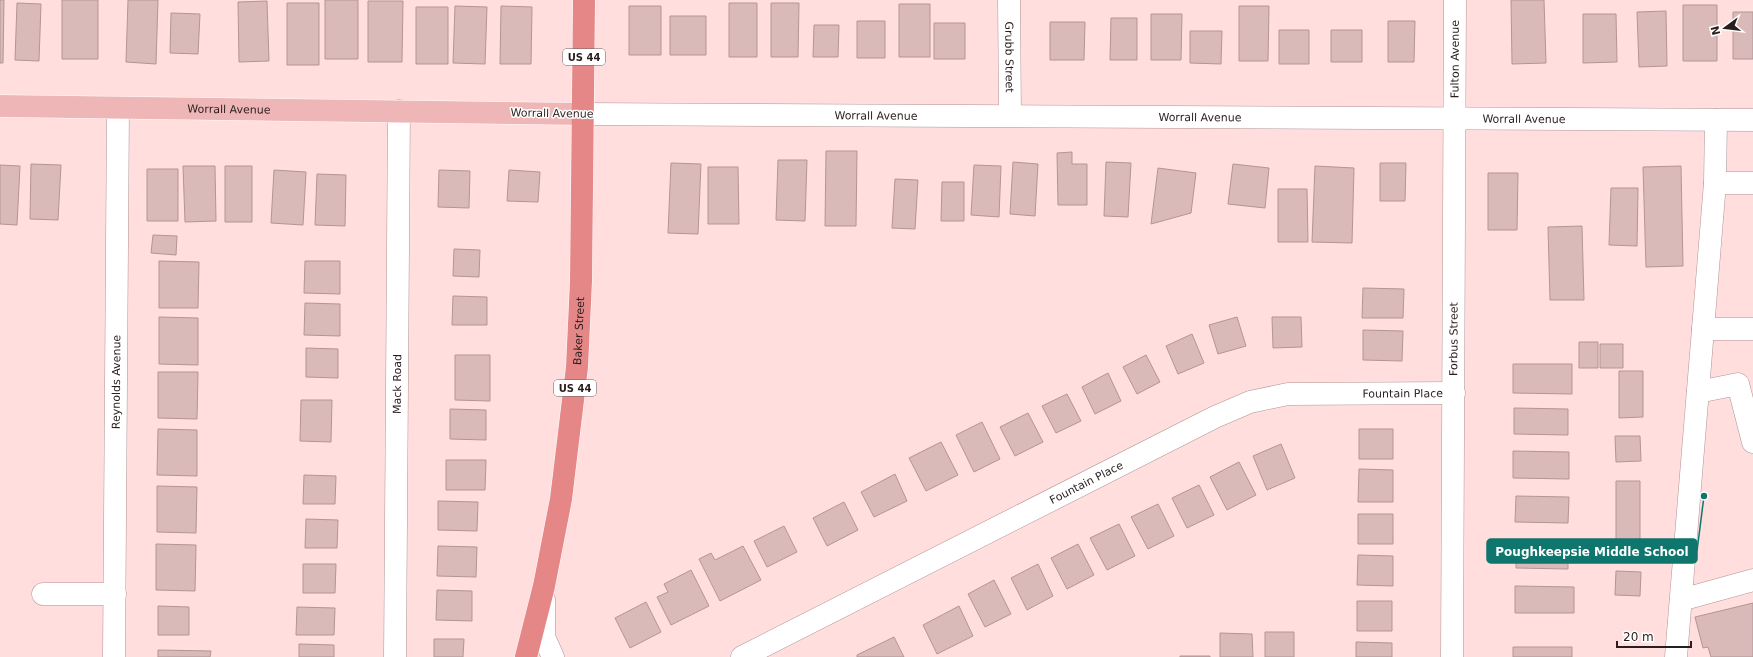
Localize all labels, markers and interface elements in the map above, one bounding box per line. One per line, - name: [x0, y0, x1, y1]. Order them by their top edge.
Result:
- north arrow: [1705, 8, 1745, 48]
- street label: Fulton Avenue: [1449, 20, 1462, 98]
- street label: Grubb Street: [1002, 21, 1016, 93]
- text: N: [1708, 24, 1723, 37]
- road number: US 44: [563, 49, 605, 65]
- street label: Worrall Avenue: [187, 103, 271, 117]
- street label: Worrall Avenue: [510, 106, 594, 121]
- street label: Worrall Avenue: [834, 109, 918, 123]
- street label: Worrall Avenue: [1158, 111, 1242, 124]
- street label: Worrall Avenue: [1482, 113, 1566, 126]
- street label: Baker Street: [571, 296, 587, 365]
- street label: Forbus Street: [1447, 301, 1461, 376]
- street label: Reynolds Avenue: [110, 335, 123, 429]
- street label: Mack Road: [391, 354, 404, 414]
- road number: US 44: [554, 380, 596, 396]
- street label: Fountain Place: [1362, 387, 1443, 401]
- street label: Fountain Place: [1048, 459, 1126, 507]
- callout: Poughkeepsie Middle School: [1487, 539, 1697, 563]
- text: Poughkeepsie Middle School: [1495, 545, 1689, 559]
- scale bar: [1617, 623, 1691, 649]
- text: 20 m: [1623, 630, 1654, 644]

